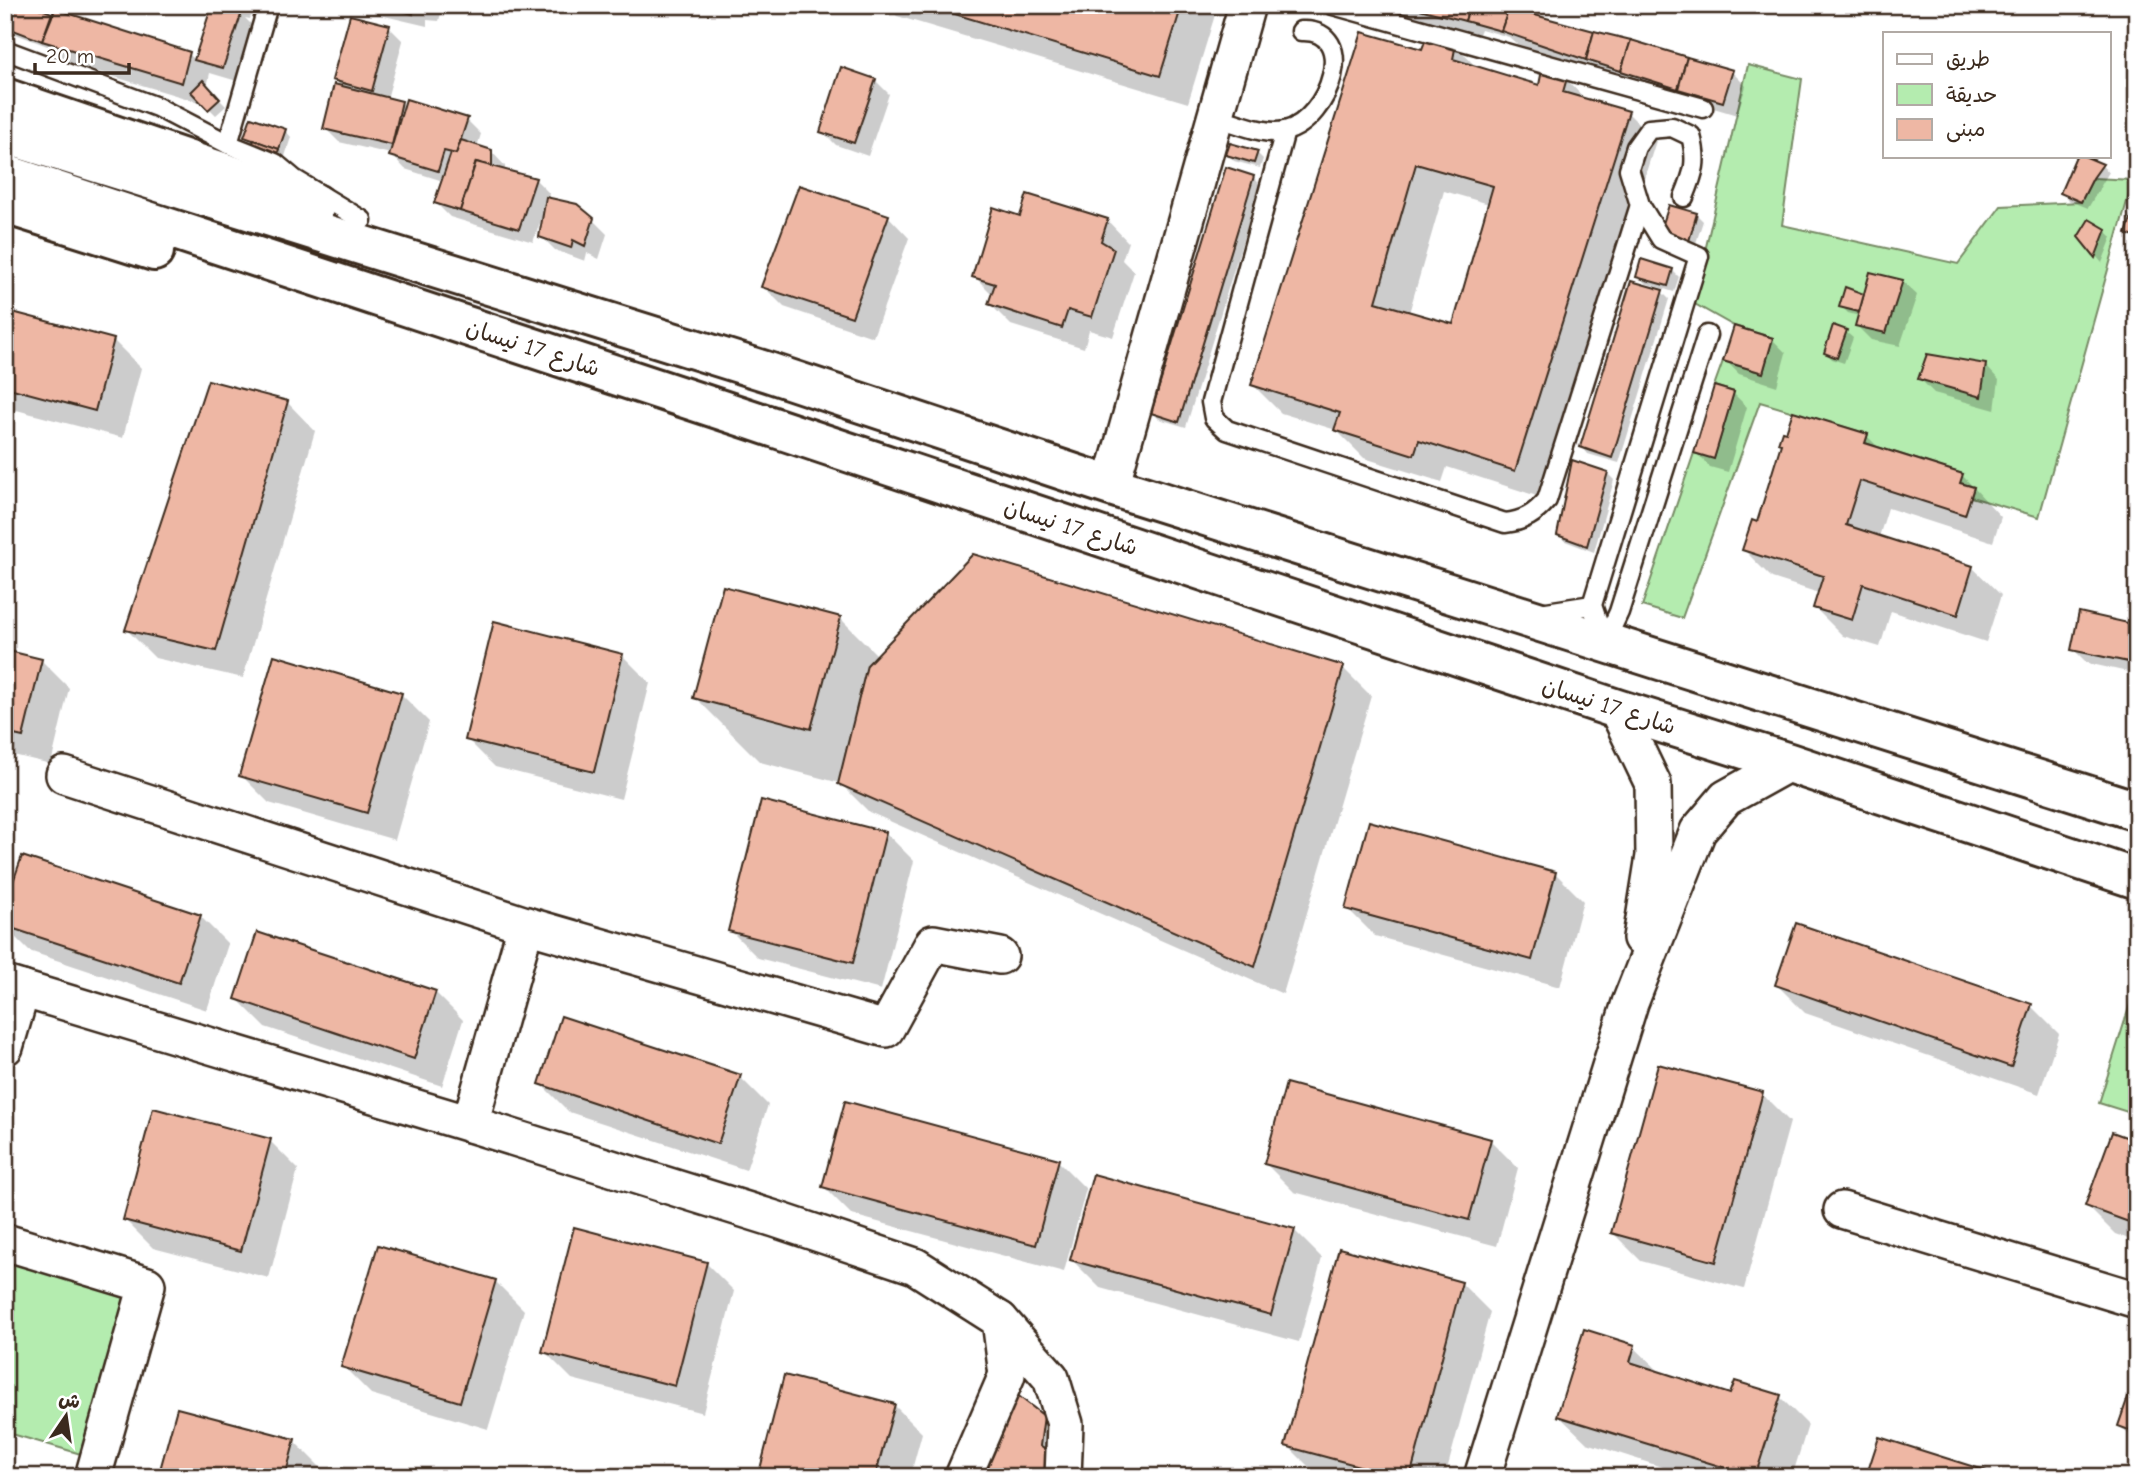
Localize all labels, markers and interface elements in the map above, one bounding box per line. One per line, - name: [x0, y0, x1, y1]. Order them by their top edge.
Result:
- scale bar: [35, 32, 130, 76]
- legend: [1883, 32, 2110, 158]
- text: 20 m: [46, 44, 94, 68]
- text: طريق: [1946, 47, 1990, 71]
- text: حديقة: [1946, 83, 1997, 107]
- text: مبنى: [1946, 117, 1985, 143]
- street label: شارع 17 نيسان: [462, 314, 603, 384]
- street label: شارع 17 نيسان: [1000, 493, 1141, 563]
- street label: شارع 17 نيسان: [1538, 672, 1679, 742]
- north arrow: [32, 1380, 102, 1450]
- text: ش: [57, 1387, 82, 1414]

